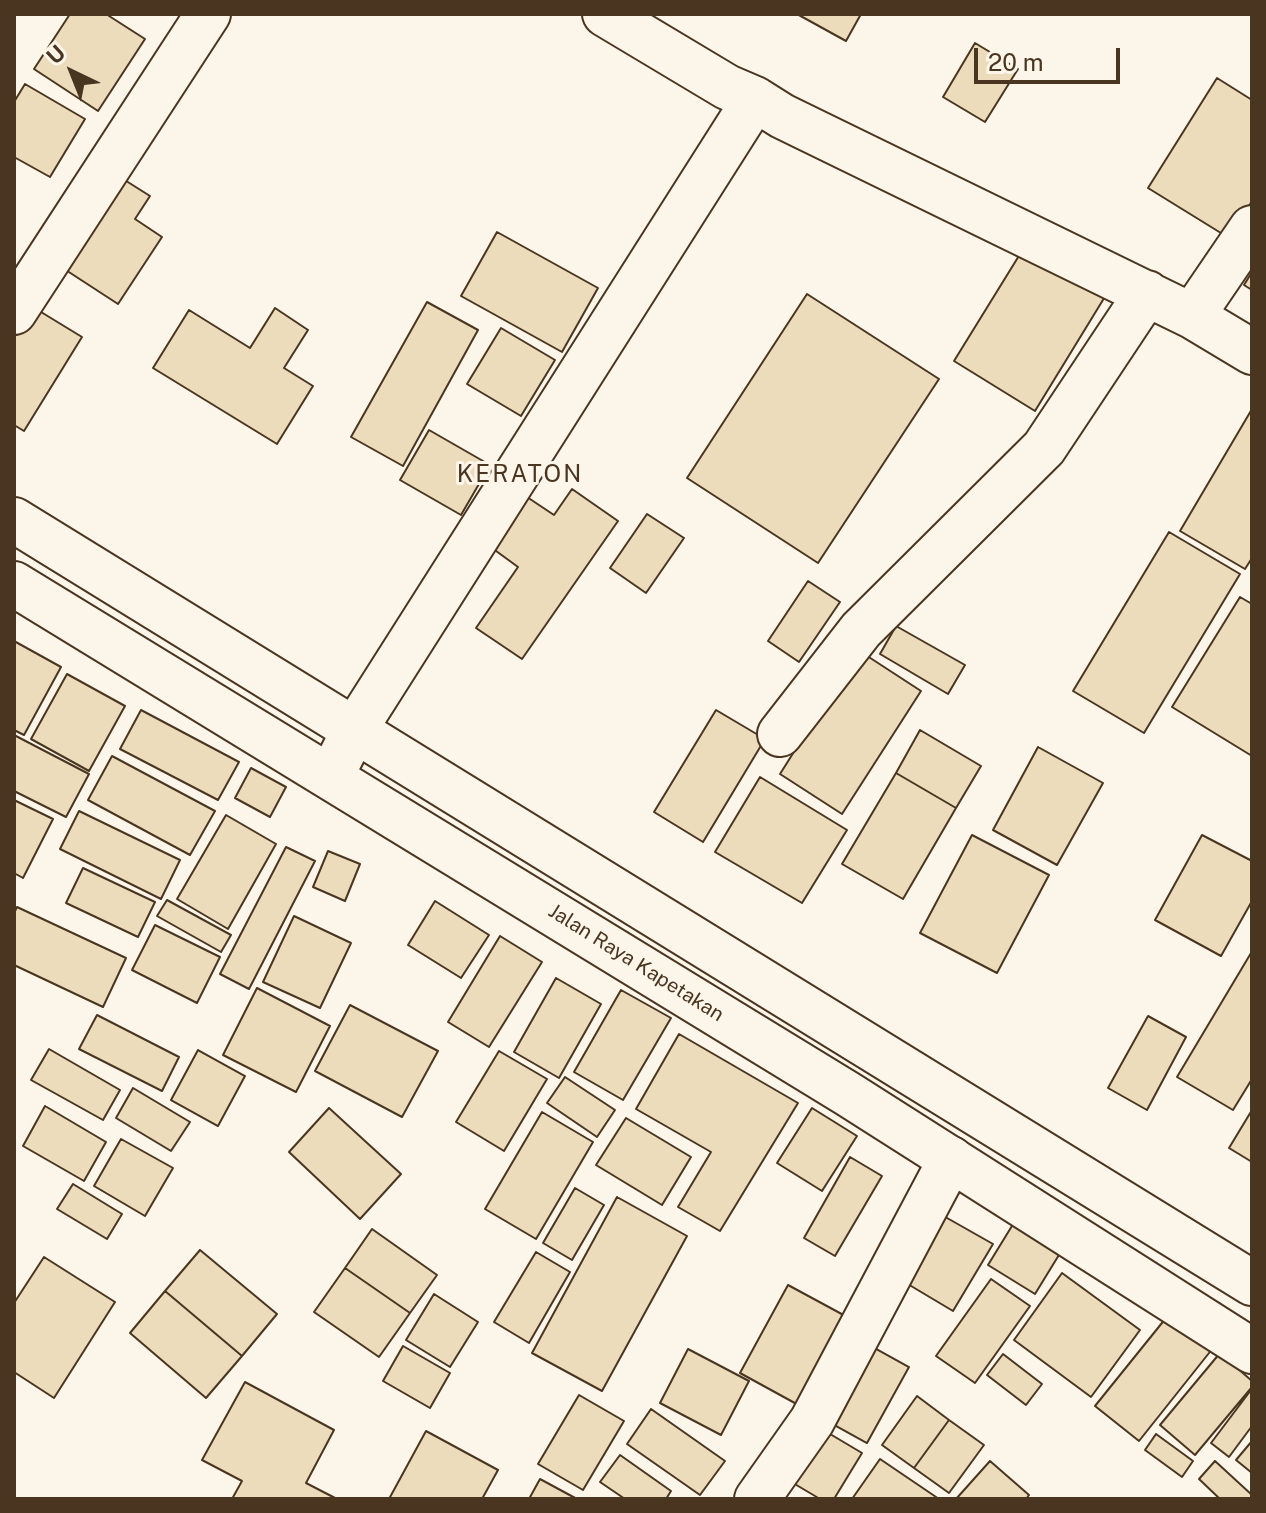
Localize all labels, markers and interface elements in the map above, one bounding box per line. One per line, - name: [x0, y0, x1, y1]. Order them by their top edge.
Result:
- north arrow: [32, 32, 112, 112]
- scale bar: [978, 32, 1124, 82]
- text: U: [41, 40, 70, 69]
- text: 20 m: [988, 48, 1044, 76]
- district label: KERATON: [457, 461, 583, 489]
- street label: Jalan Raya Kapetakan: [544, 899, 728, 1027]

